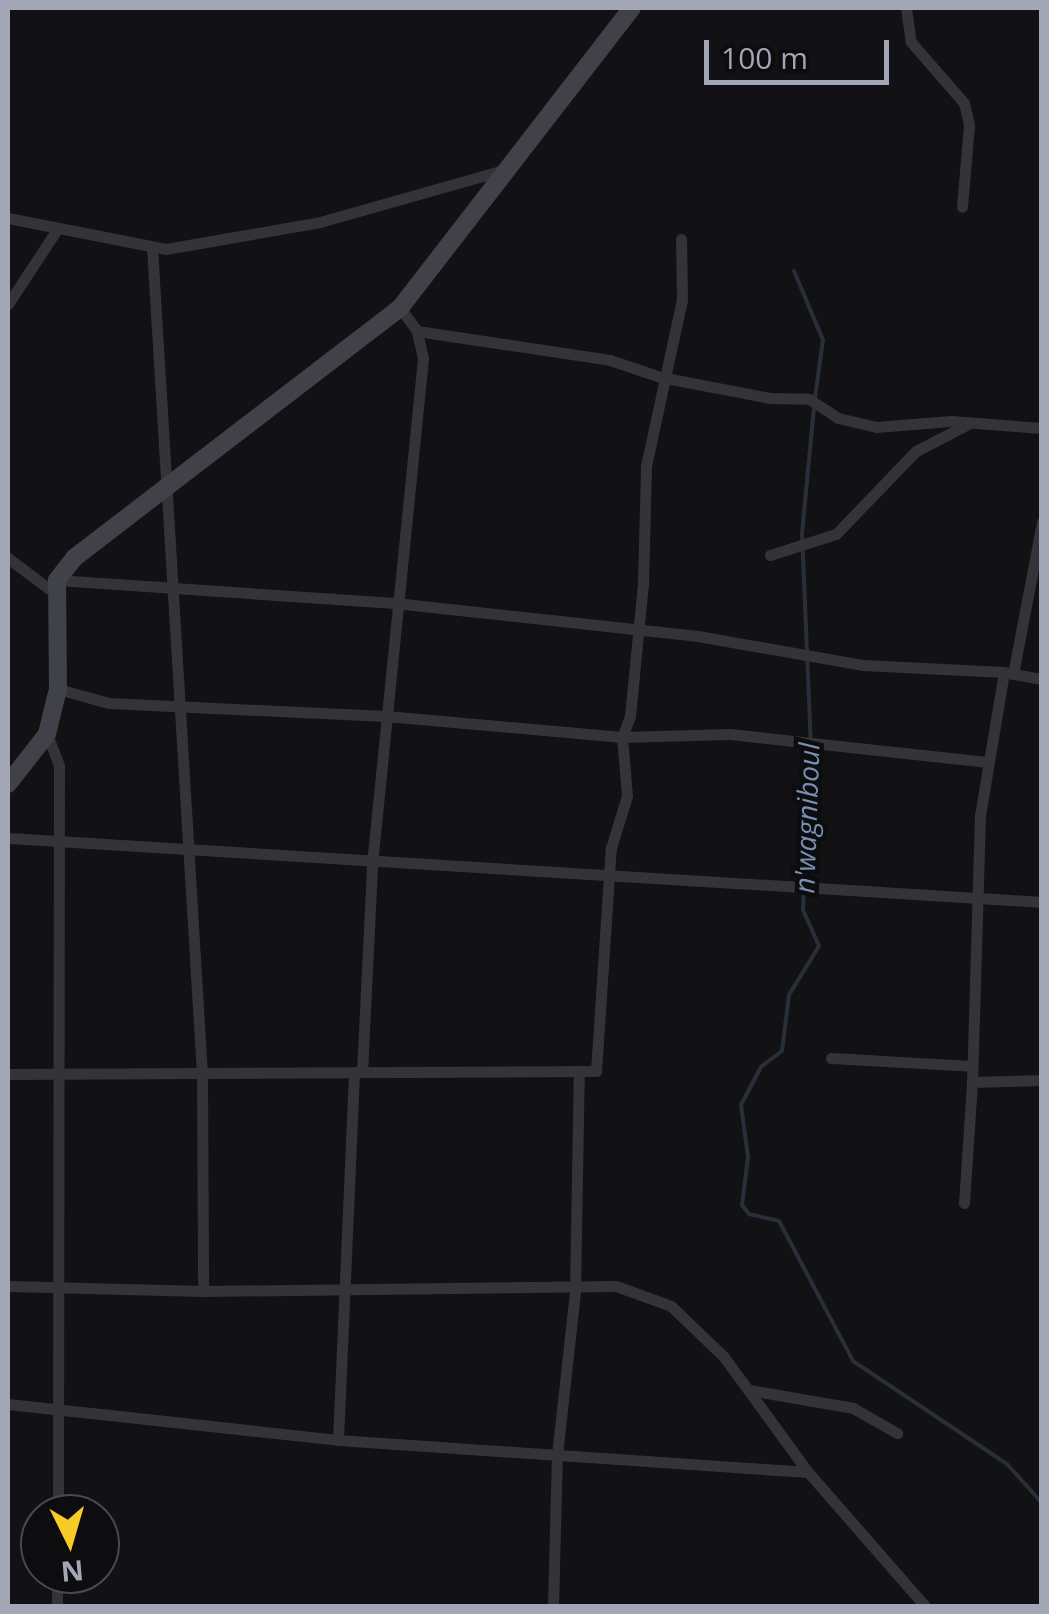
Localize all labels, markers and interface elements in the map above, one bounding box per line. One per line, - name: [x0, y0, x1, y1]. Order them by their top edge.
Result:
- scale bar: [709, 20, 894, 82]
- text: 100 m: [721, 37, 808, 78]
- water label: n'wagniboul: [787, 742, 825, 894]
- north arrow: [20, 1494, 120, 1594]
- text: N: [59, 1552, 85, 1592]

